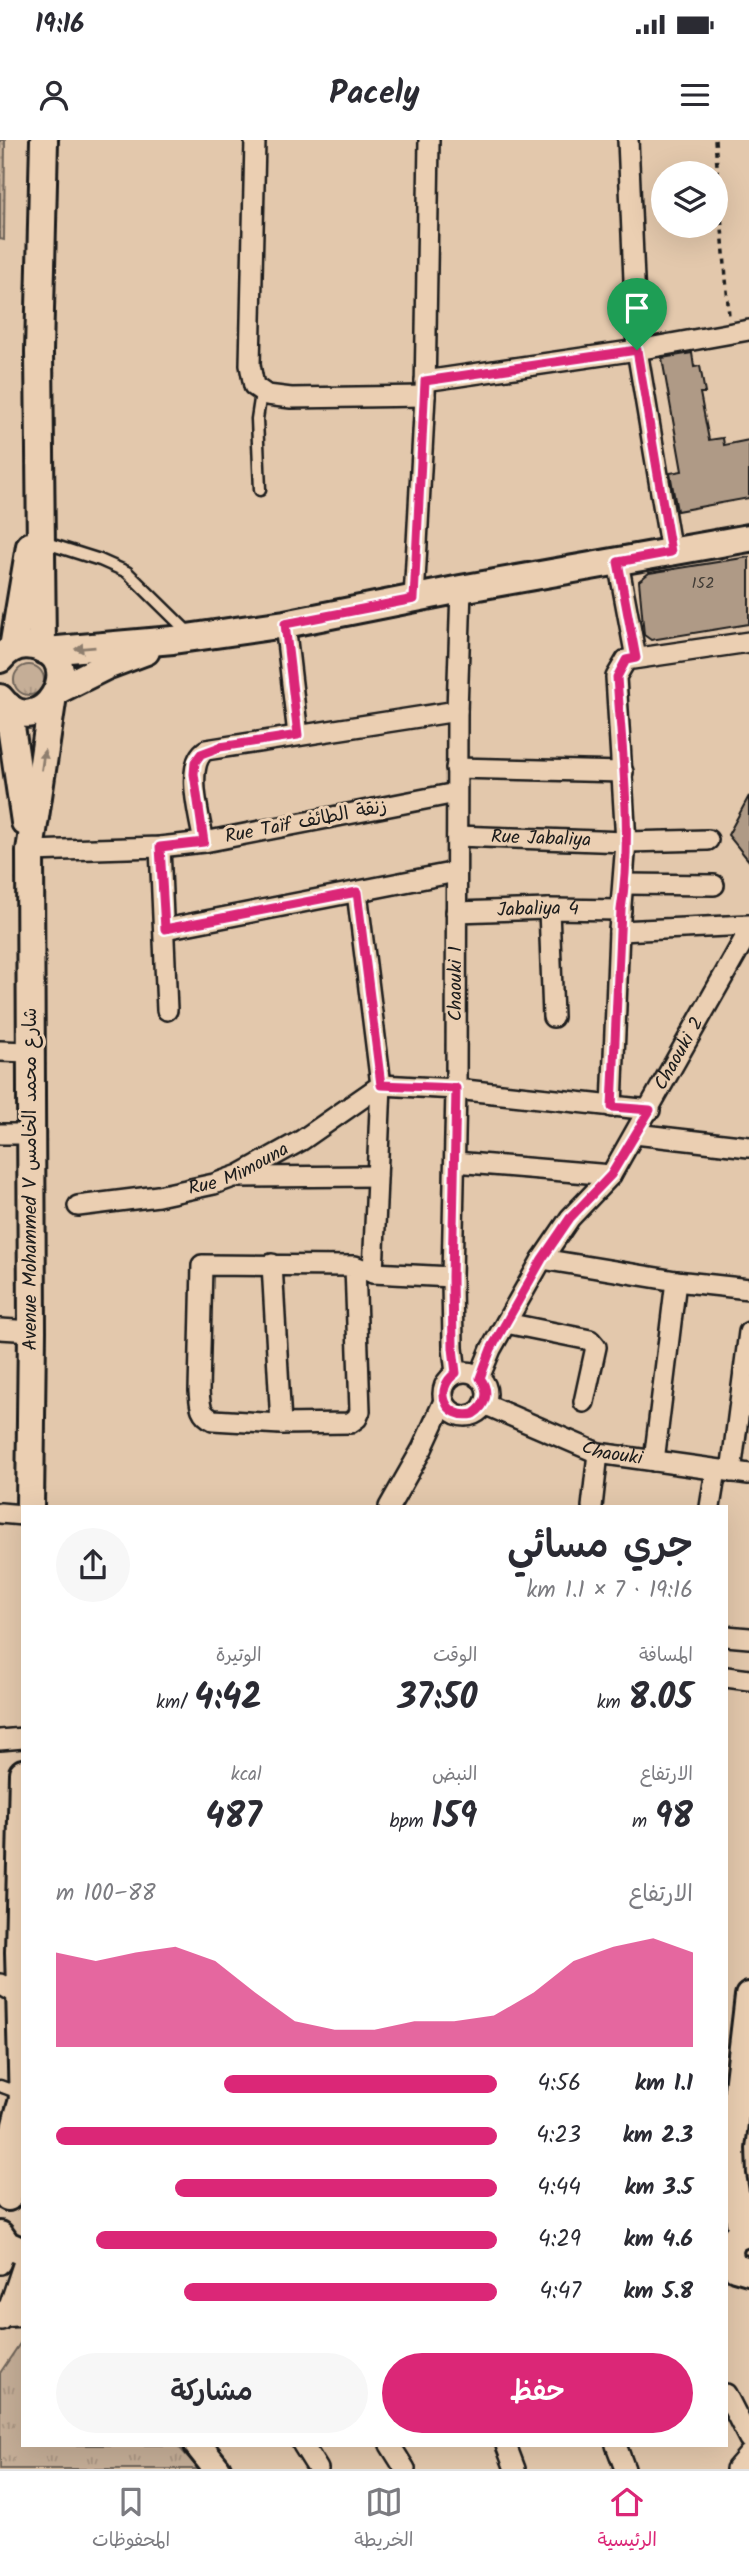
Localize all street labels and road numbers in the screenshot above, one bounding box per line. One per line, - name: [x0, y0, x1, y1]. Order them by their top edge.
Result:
- street label: Rue Taïf زنقة الطائف: [222, 792, 390, 852]
- street label: Rue Jabaliya: [490, 822, 592, 856]
- street label: Jabaliya 4: [497, 894, 579, 926]
- street label: Chaouki 1: [441, 946, 471, 1021]
- street label: Avenue Mohammed V شارع محمد الخامس: [16, 1007, 46, 1351]
- street label: Chaouki 2: [647, 1012, 712, 1096]
- street label: Rue Mimouna: [186, 1135, 295, 1204]
- street label: Chaouki: [577, 1433, 646, 1474]

